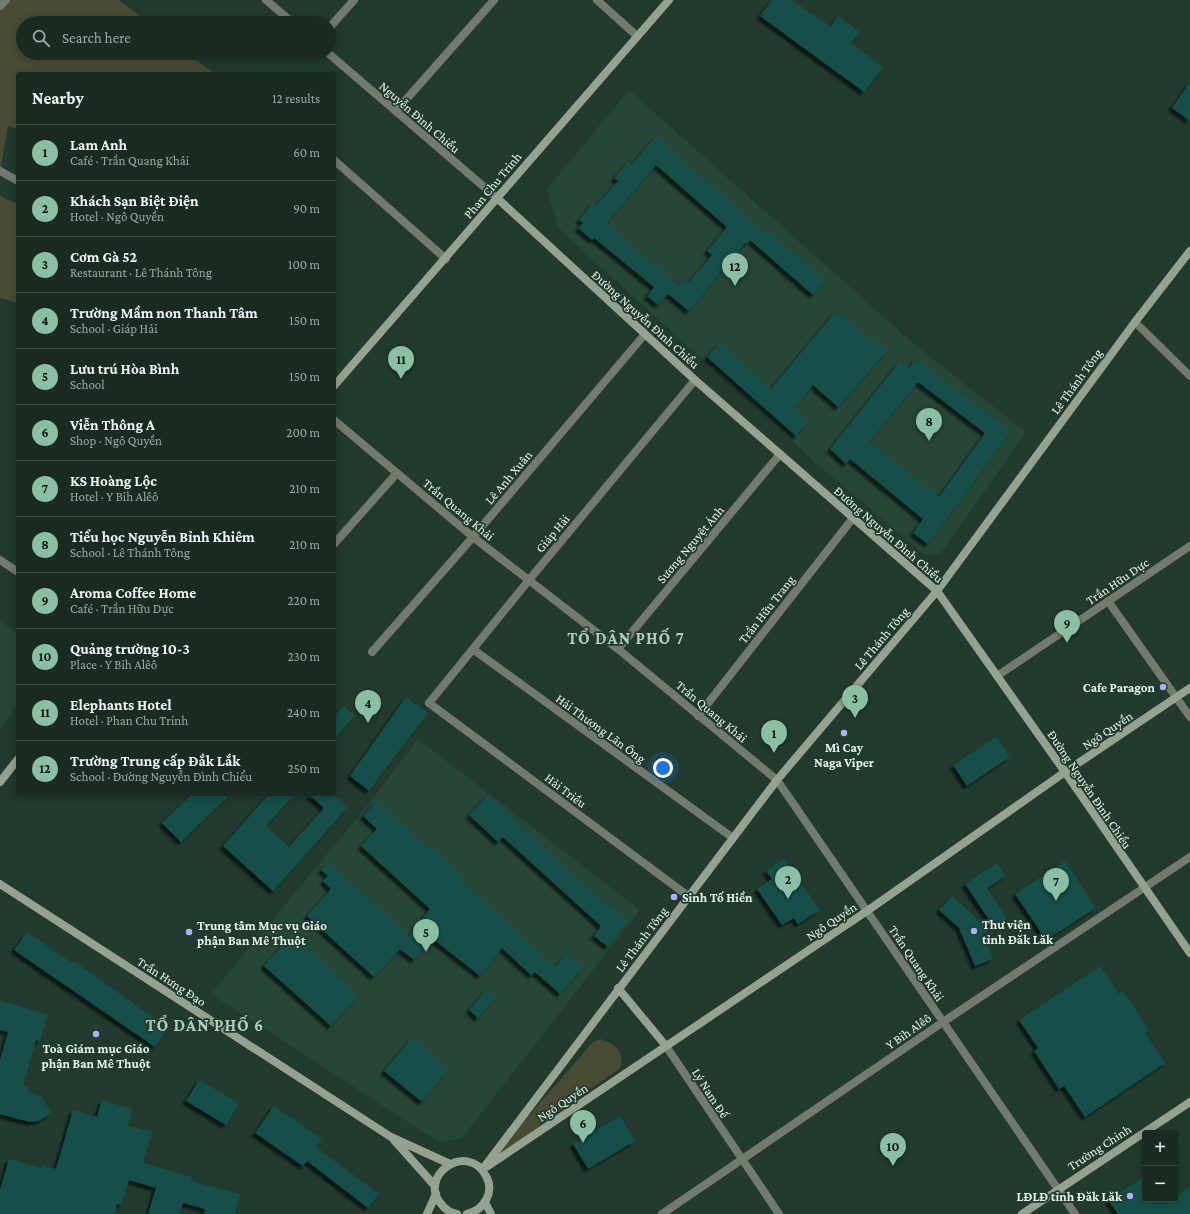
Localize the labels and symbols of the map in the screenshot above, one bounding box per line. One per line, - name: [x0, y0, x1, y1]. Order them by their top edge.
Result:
- street label: Nguyễn Đình Chiểu: [376, 78, 463, 156]
- street label: Phan Chu Trinh: [460, 149, 524, 222]
- pin: 12: [722, 253, 748, 286]
- street label: Đường Nguyễn Đình Chiểu: [589, 267, 703, 372]
- street label: Lê Thánh Tông: [1048, 345, 1106, 417]
- pin: 11: [388, 346, 414, 379]
- pin: 8: [916, 408, 942, 441]
- street label: Lê Anh Xuân: [482, 447, 535, 507]
- street label: Trần Quang Khải: [420, 475, 498, 544]
- street label: Đường Nguyễn Đình Chiểu: [831, 483, 946, 586]
- street label: Sương Nguyệt Ánh: [654, 503, 727, 586]
- street label: Giáp Hải: [532, 511, 573, 555]
- street label: Trần Hữu Dực: [1083, 555, 1152, 608]
- street label: Trần Hữu Trang: [735, 572, 798, 646]
- street label: Lê Thánh Tông: [851, 603, 912, 673]
- pin: 9: [1054, 610, 1080, 643]
- district label: TỔ DÂN PHỐ 7: [567, 627, 685, 648]
- street label: Trần Quang Khải: [673, 677, 751, 746]
- place label: Cafe Paragon: [1083, 680, 1156, 695]
- marker: Cafe Paragon: [1158, 682, 1168, 692]
- pin: 3: [842, 685, 868, 718]
- pin: 4: [355, 690, 381, 723]
- street label: Hải Thượng Lãn Ông: [553, 691, 649, 766]
- street label: Ngô Quyền: [1079, 708, 1135, 753]
- pin: 1: [761, 720, 787, 753]
- street label: Đường Nguyễn Đình Chiểu: [1044, 727, 1135, 851]
- marker: Mì Cay Naga Viper: [839, 728, 849, 738]
- place label: Mì Cay Naga Viper: [814, 740, 875, 770]
- your location: [653, 758, 673, 778]
- street label: Hải Triều: [542, 770, 589, 811]
- pin: 2: [775, 866, 801, 899]
- pin: 7: [1043, 868, 1069, 901]
- place label: Sinh Tố Hiền: [682, 890, 753, 905]
- marker: Sinh Tố Hiền: [669, 892, 679, 902]
- street label: Ngô Quyền: [803, 899, 859, 944]
- street label: Lê Thánh Tông: [612, 903, 671, 975]
- place label: Thư viện tỉnh Đăk Lăk: [982, 917, 1054, 947]
- place label: Trung tâm Mục vụ Giáo phận Ban Mê Thuột: [197, 918, 327, 948]
- pin: 5: [413, 919, 439, 952]
- street label: Trần Quang Khải: [886, 923, 948, 1004]
- marker: Thư viện tỉnh Đăk Lăk: [969, 926, 979, 936]
- marker: Trung tâm Mục vụ Giáo phận Ban Mê Thuột: [184, 927, 194, 937]
- street label: Trần Hưng Đạo: [134, 954, 209, 1009]
- street label: Y Bih Alêô: [883, 1010, 934, 1053]
- district label: TỔ DÂN PHỐ 6: [146, 1014, 264, 1035]
- marker: Toà Giám mục Giáo phận Ban Mê Thuột: [91, 1029, 101, 1039]
- place label: Toà Giám mục Giáo phận Ban Mê Thuột: [42, 1041, 151, 1071]
- street label: Lý Nam Đế: [689, 1066, 732, 1121]
- street label: Ngô Quyền: [534, 1080, 590, 1125]
- pin: 6: [570, 1110, 596, 1143]
- street label: Trường Chinh: [1065, 1121, 1134, 1174]
- pin: 10: [880, 1133, 906, 1166]
- place label: LĐLĐ tỉnh Đăk Lăk: [1016, 1189, 1123, 1204]
- marker: LĐLĐ tỉnh Đăk Lăk: [1125, 1191, 1135, 1201]

